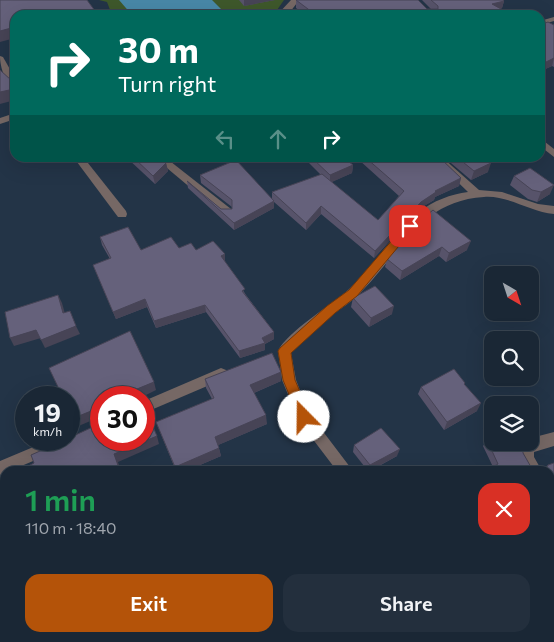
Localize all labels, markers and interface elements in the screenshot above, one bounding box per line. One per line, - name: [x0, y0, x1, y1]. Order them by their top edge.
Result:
- text: 30 m: [118, 27, 199, 70]
- icon: right: [35, 30, 100, 95]
- text: Turn right: [118, 70, 216, 97]
- icon: left: [211, 125, 239, 153]
- icon: ahead: [264, 125, 292, 153]
- icon: right: [317, 125, 345, 153]
- pin: [389, 205, 431, 247]
- icon: arrive: [396, 212, 424, 240]
- north arrow: [484, 266, 539, 321]
- map controls: [484, 266, 539, 451]
- button: search: [484, 331, 539, 386]
- speed limit sign: 30: [90, 386, 155, 451]
- position arrow: [277, 390, 329, 442]
- button: layers: [484, 396, 539, 451]
- text: 19: [34, 397, 61, 427]
- text: km/h: [33, 424, 62, 438]
- text: 1 min: [25, 480, 96, 517]
- button: close: [478, 483, 530, 535]
- text: 110 m · 18:40: [25, 518, 116, 537]
- button: Exit: [25, 574, 273, 632]
- button: Share: [283, 574, 530, 632]

